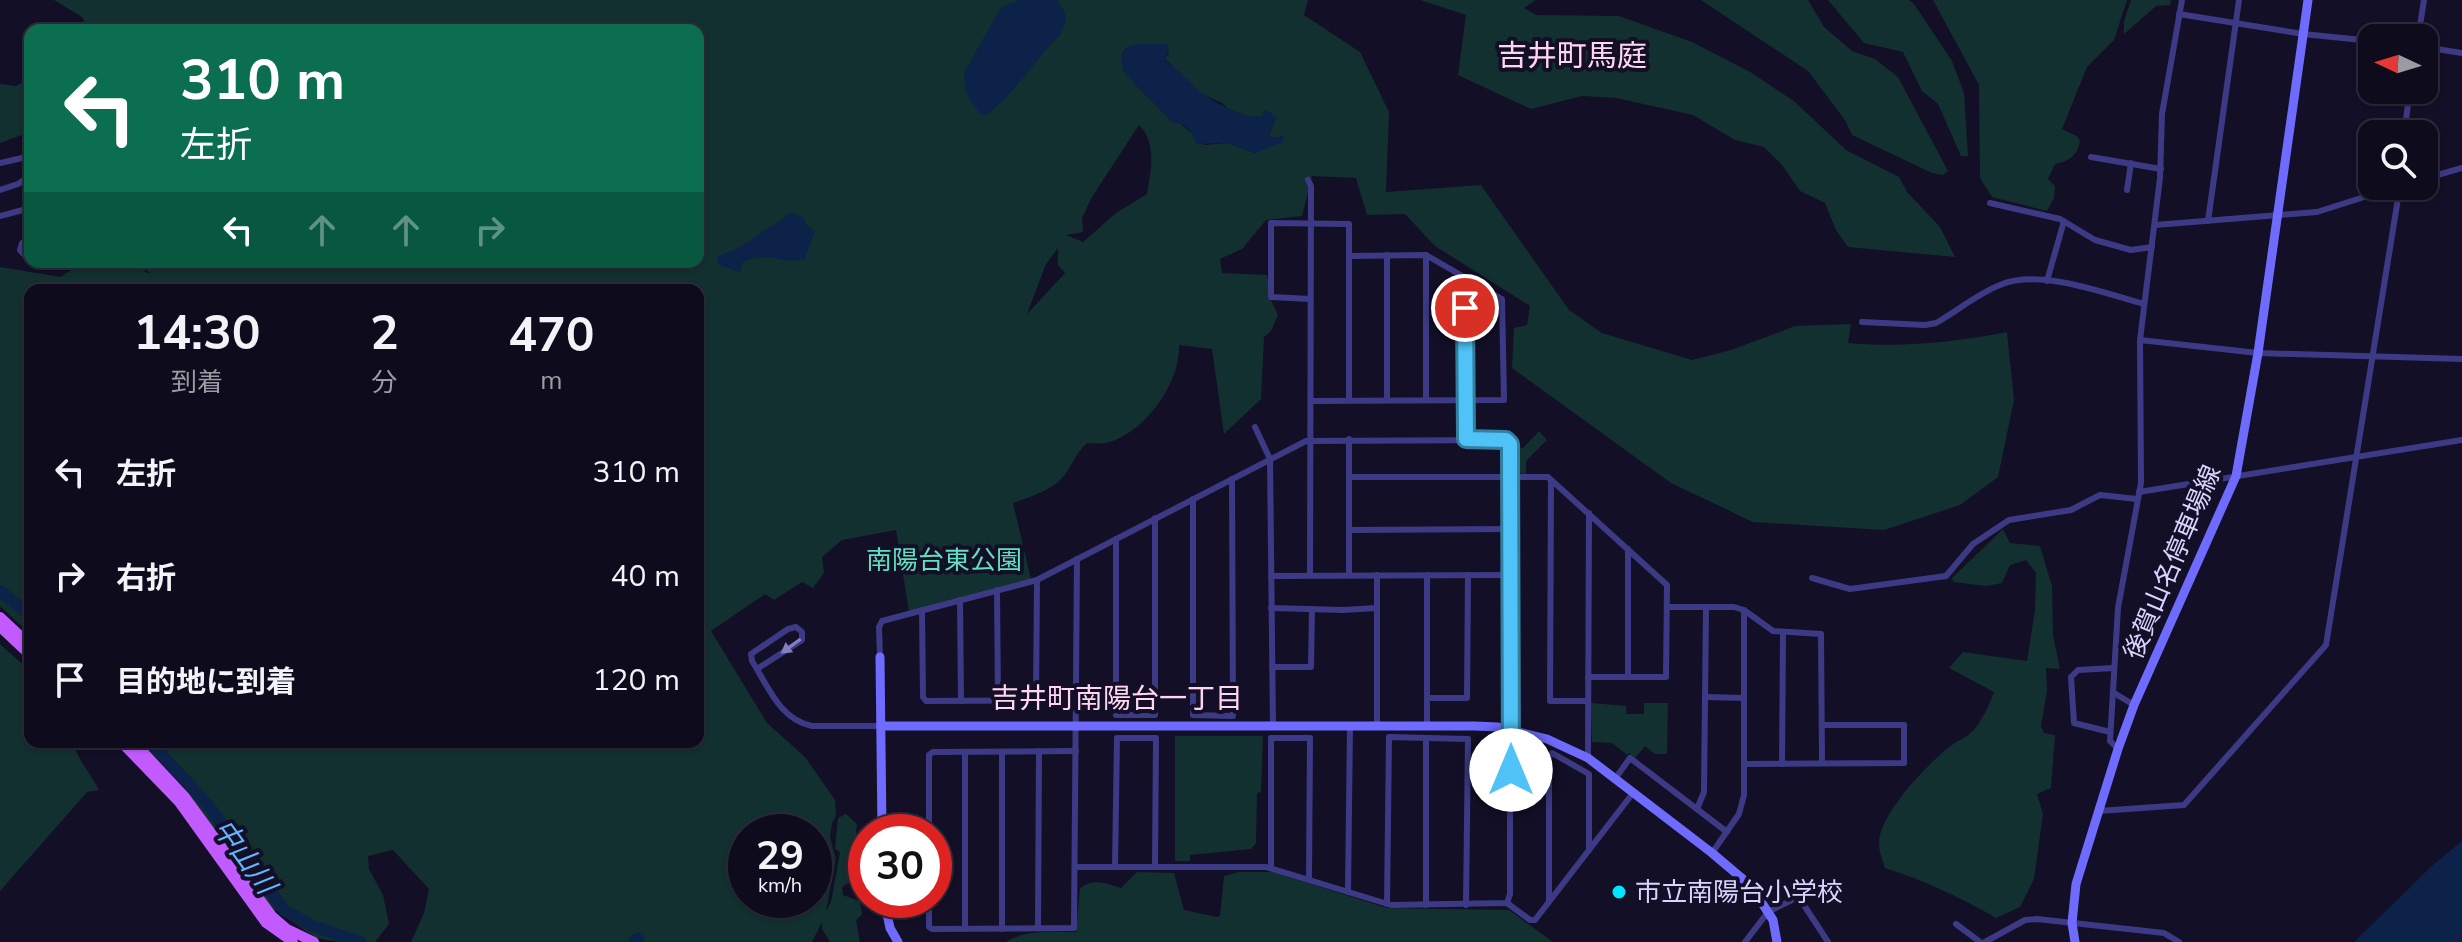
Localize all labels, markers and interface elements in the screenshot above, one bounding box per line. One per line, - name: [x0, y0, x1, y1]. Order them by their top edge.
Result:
- north arrow: [2358, 24, 2438, 104]
- map controls: [2358, 24, 2438, 200]
- district label: 吉井町馬庭: [1497, 36, 1647, 77]
- text: 310 m: [180, 42, 345, 119]
- icon: left: [48, 56, 152, 160]
- button: search: [2358, 120, 2438, 200]
- text: 左折: [180, 121, 252, 170]
- icon: left: [216, 208, 260, 252]
- icon: ahead: [300, 208, 344, 252]
- icon: ahead: [384, 208, 428, 252]
- icon: right: [468, 208, 512, 252]
- pin: [1431, 274, 1499, 342]
- icon: arrive: [1443, 286, 1487, 330]
- text: 14:30: [133, 300, 261, 366]
- text: 2: [370, 300, 399, 366]
- text: 470: [508, 302, 595, 368]
- text: m: [540, 363, 562, 398]
- text: 到着: [171, 365, 223, 400]
- text: 分: [371, 365, 397, 400]
- icon: left: [48, 450, 92, 494]
- text: 310 m: [593, 452, 680, 493]
- text: 左折: [116, 454, 176, 495]
- street label: 後賀山名停車場線: [2116, 460, 2229, 665]
- park label: 南陽台東公園: [866, 543, 1022, 578]
- icon: right: [48, 554, 92, 598]
- text: 40 m: [611, 556, 680, 597]
- text: 右折: [116, 558, 176, 599]
- one-way arrow: [780, 638, 802, 654]
- icon: arrive: [48, 658, 92, 702]
- text: 120 m: [593, 660, 680, 701]
- text: 目的地に到着: [116, 662, 296, 703]
- district label: 吉井町南陽台一丁目: [991, 680, 1243, 718]
- position arrow: [1469, 728, 1553, 812]
- water label: 中山川: [204, 811, 286, 904]
- speed limit sign: 30: [848, 814, 952, 918]
- text: 29: [756, 829, 804, 883]
- text: km/h: [758, 872, 802, 899]
- place label: 市立南陽台小学校: [1635, 875, 1843, 910]
- marker: 市立南陽台小学校: [1610, 883, 1628, 901]

